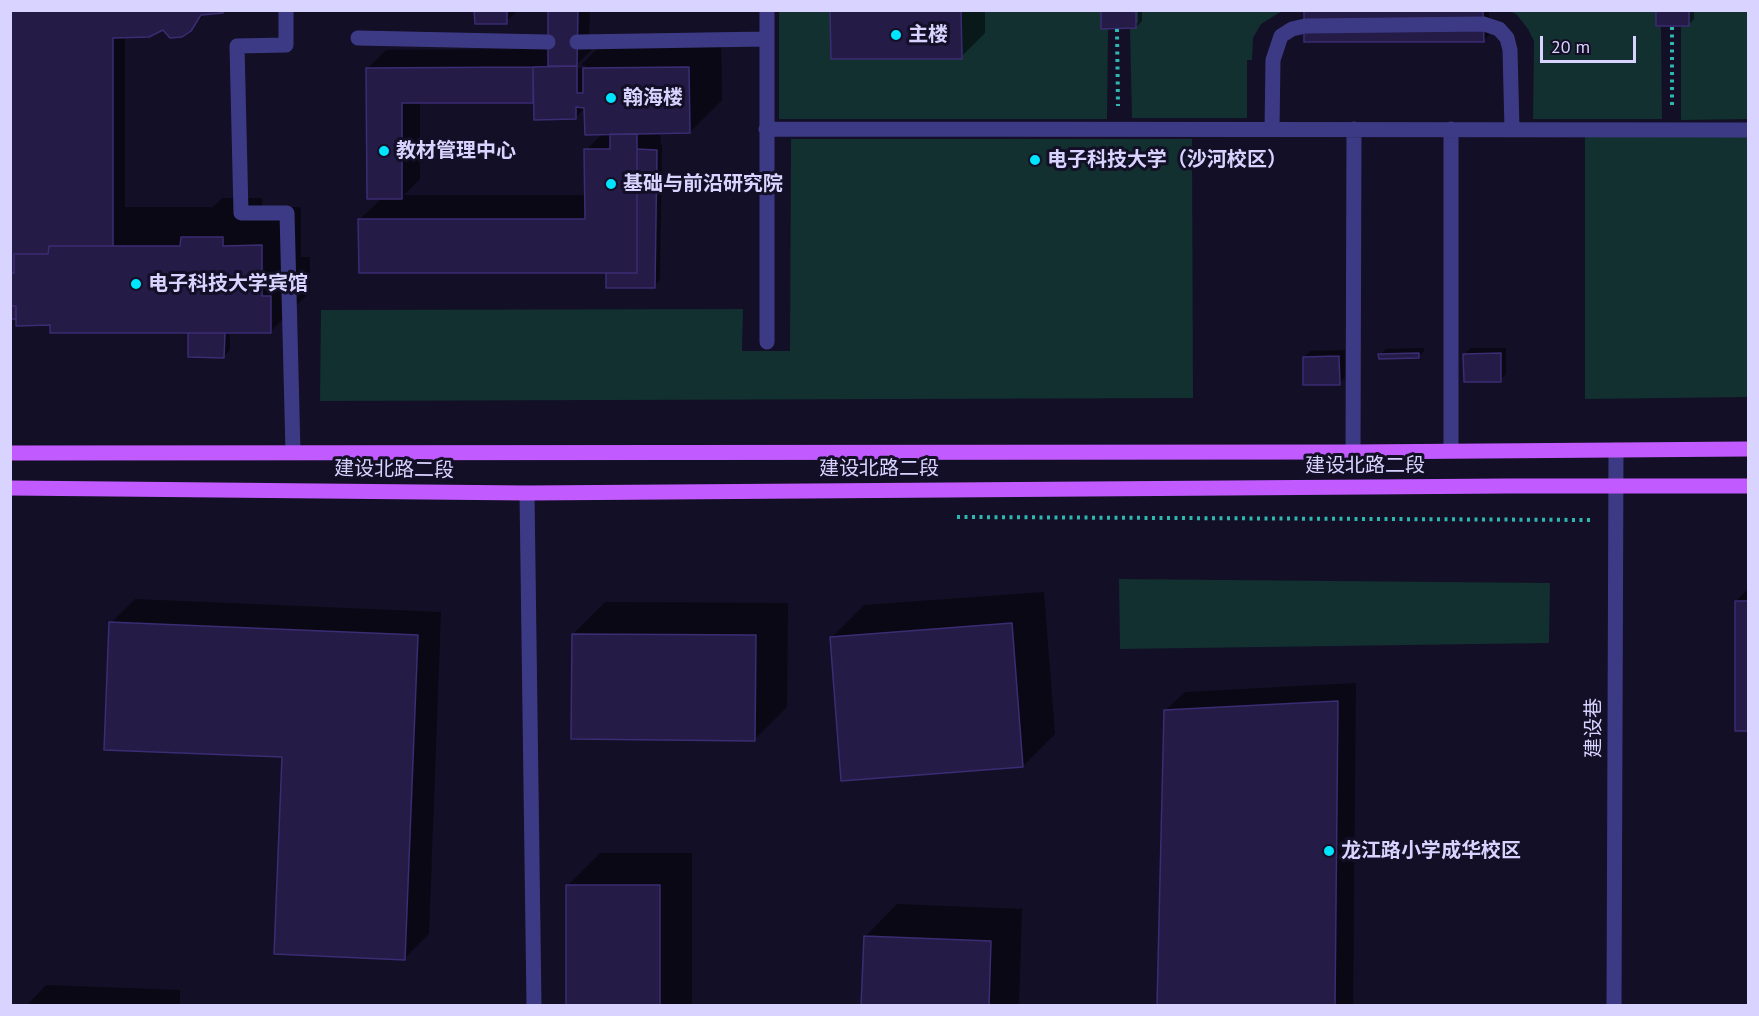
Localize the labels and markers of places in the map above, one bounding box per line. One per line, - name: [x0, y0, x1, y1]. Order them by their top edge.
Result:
- place label: 主楼: [908, 23, 948, 47]
- marker: 主楼: [889, 28, 903, 42]
- place label: 翰海楼: [623, 86, 683, 110]
- marker: 翰海楼: [604, 91, 618, 105]
- place label: 教材管理中心: [396, 139, 516, 163]
- marker: 教材管理中心: [377, 144, 391, 158]
- place label: 电子科技大学（沙河校区）: [1047, 148, 1287, 172]
- marker: 电子科技大学（沙河校区）: [1028, 153, 1042, 167]
- place label: 基础与前沿研究院: [623, 172, 783, 196]
- marker: 基础与前沿研究院: [604, 177, 618, 191]
- place label: 电子科技大学宾馆: [148, 272, 308, 296]
- marker: 电子科技大学宾馆: [129, 277, 143, 291]
- place label: 龙江路小学成华校区: [1341, 839, 1521, 863]
- marker: 龙江路小学成华校区: [1322, 844, 1336, 858]

